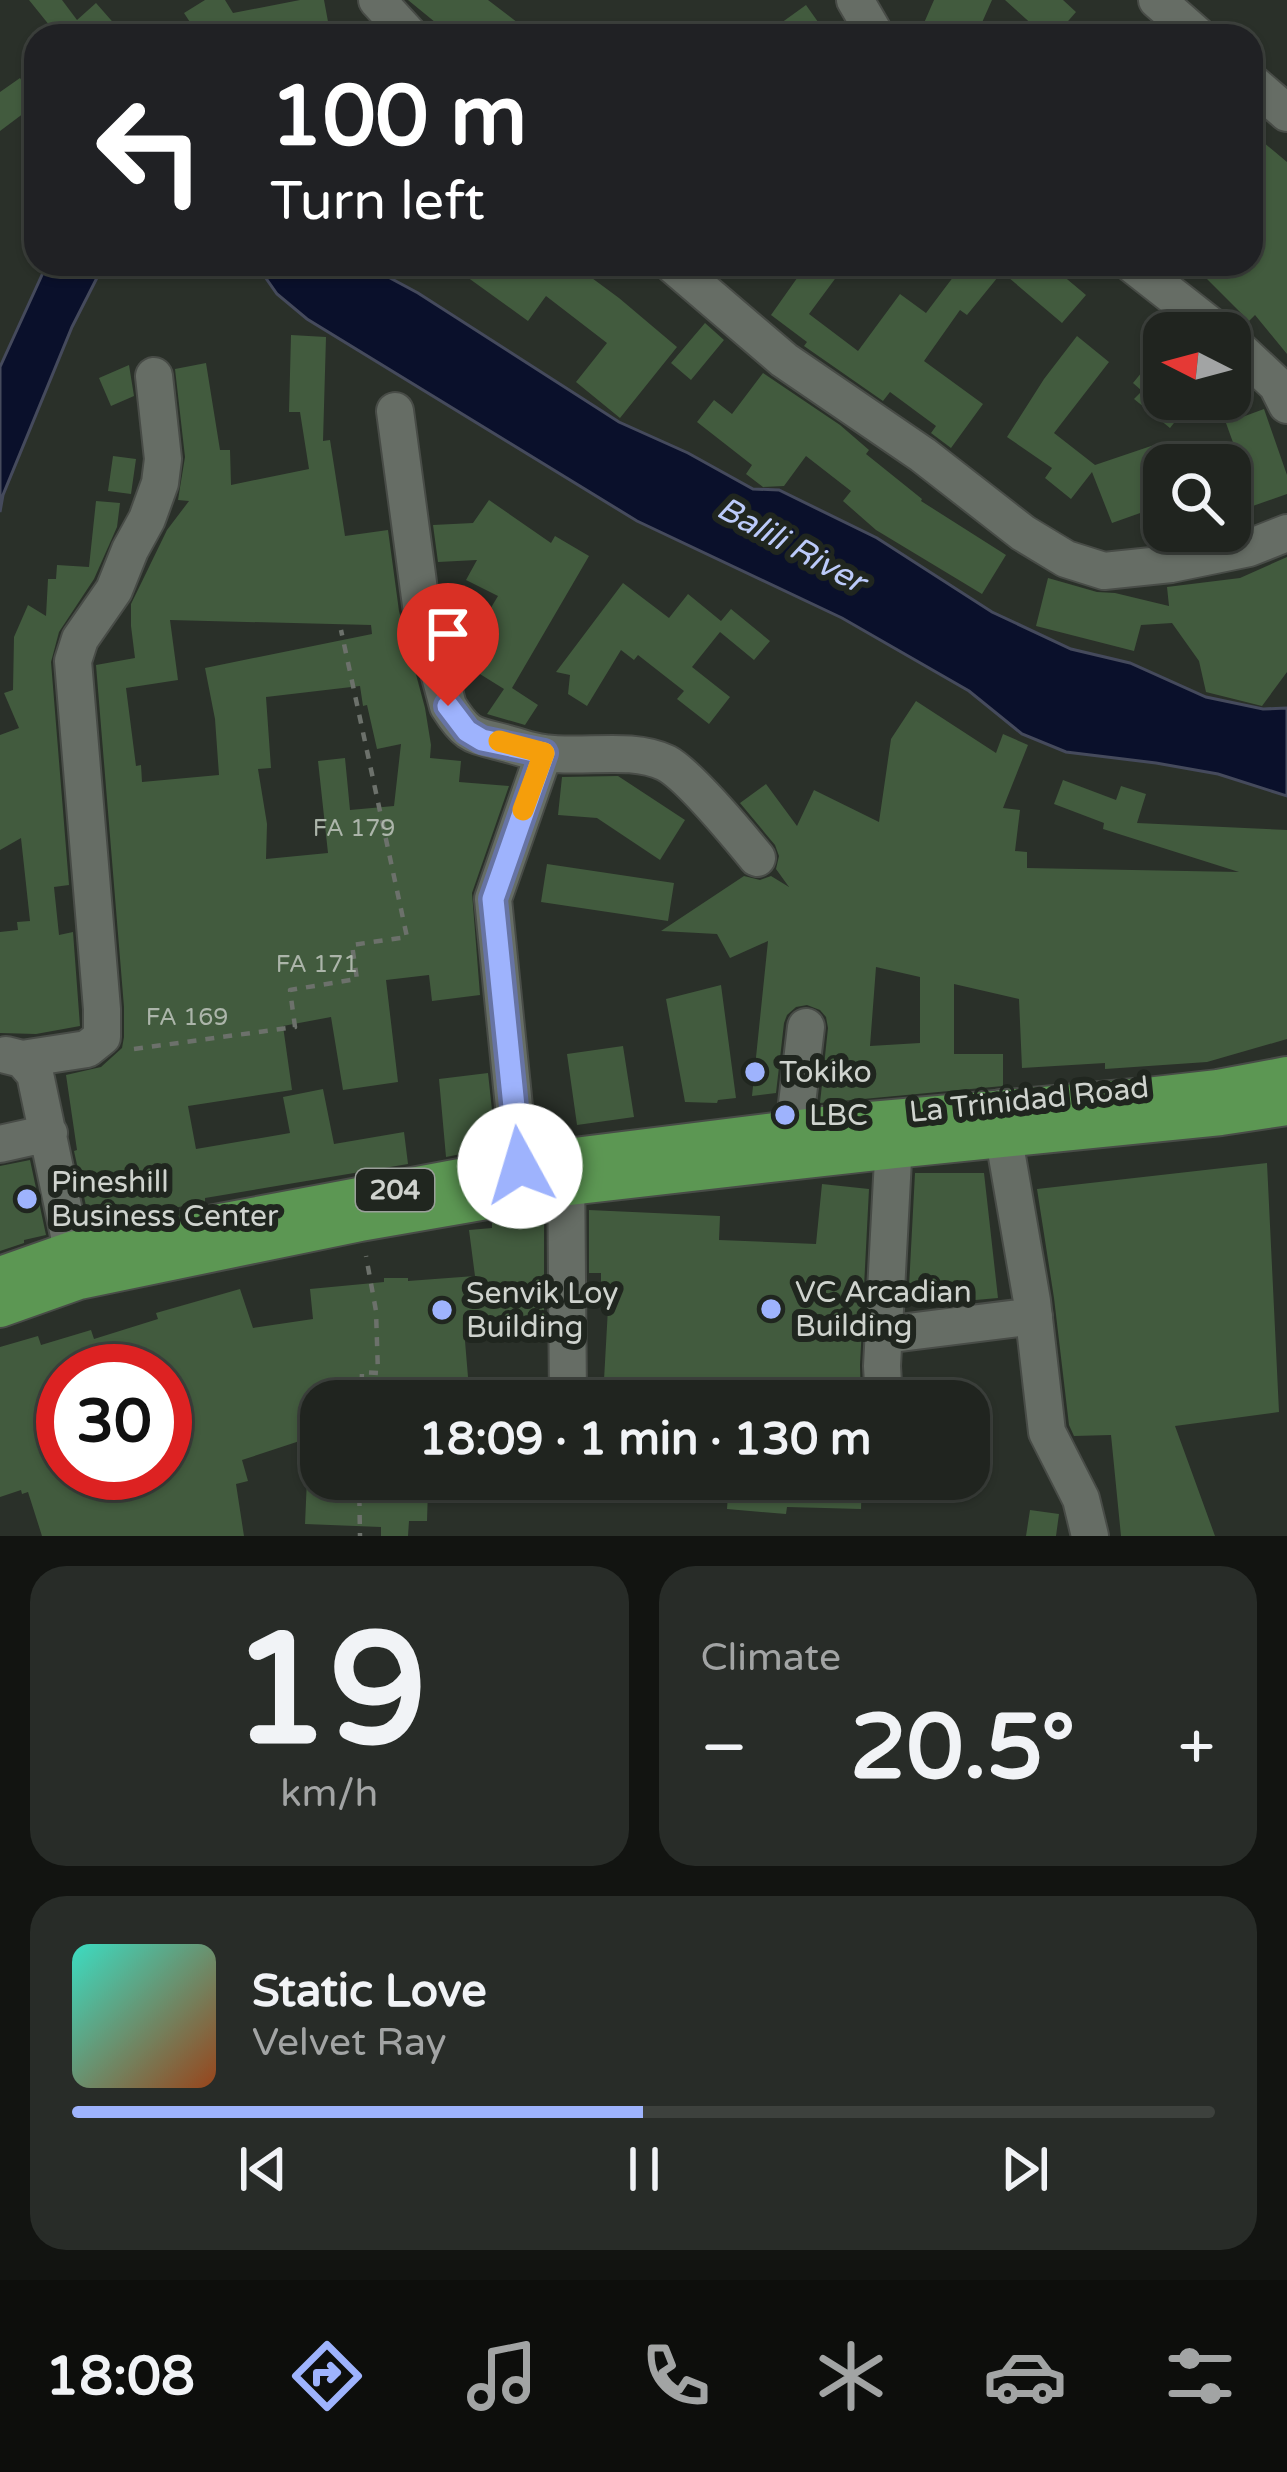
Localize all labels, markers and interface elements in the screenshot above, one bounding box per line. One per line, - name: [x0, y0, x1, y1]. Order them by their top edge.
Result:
- text: 100 m: [270, 67, 527, 168]
- icon: left: [72, 72, 228, 228]
- text: Turn left: [270, 169, 485, 234]
- north arrow: [1143, 312, 1251, 420]
- map controls: [1143, 312, 1251, 552]
- button: search: [1143, 444, 1251, 552]
- water label: Balili River: [710, 488, 876, 604]
- pin: [397, 583, 499, 706]
- icon: arrive: [415, 601, 481, 667]
- house number: FA 179: [313, 814, 395, 843]
- house number: FA 171: [276, 950, 358, 979]
- house number: FA 169: [146, 1003, 228, 1032]
- place label: Tokiko: [779, 1054, 872, 1091]
- marker: Tokiko: [742, 1059, 768, 1085]
- street label: La Trinidad Road: [907, 1069, 1151, 1131]
- place label: LBC: [809, 1097, 868, 1134]
- marker: LBC: [772, 1102, 798, 1128]
- position arrow: [457, 1103, 583, 1229]
- place label: Pineshill Business Center: [51, 1164, 279, 1235]
- road number: 204: [356, 1169, 434, 1211]
- marker: Pineshill Business Center: [14, 1186, 40, 1212]
- place label: VC Arcadian Building: [795, 1274, 972, 1345]
- place label: Senvik Loy Building: [466, 1275, 618, 1346]
- marker: VC Arcadian Building: [758, 1296, 784, 1322]
- marker: Senvik Loy Building: [429, 1297, 455, 1323]
- speed limit sign: 30: [36, 1344, 192, 1500]
- text: 18:09 · 1 min · 130 m: [419, 1413, 871, 1467]
- text: 19: [231, 1598, 427, 1786]
- text: Climate: [701, 1634, 841, 1681]
- text: 20.5°: [850, 1694, 1075, 1803]
- text: −: [701, 1708, 748, 1788]
- text: +: [1178, 1708, 1215, 1788]
- text: km/h: [280, 1770, 378, 1817]
- text: Static Love: [252, 1965, 487, 2019]
- text: Velvet Ray: [252, 2019, 447, 2066]
- icon: previous: [230, 2136, 296, 2202]
- icon: pause: [611, 2136, 677, 2202]
- icon: next: [992, 2136, 1058, 2202]
- icon: directions: [285, 2334, 369, 2418]
- icon: music: [460, 2334, 544, 2418]
- icon: phone: [634, 2334, 718, 2418]
- icon: climate: [809, 2334, 893, 2418]
- icon: car: [983, 2334, 1067, 2418]
- icon: filters: [1158, 2334, 1242, 2418]
- text: 18:08: [45, 2344, 195, 2409]

